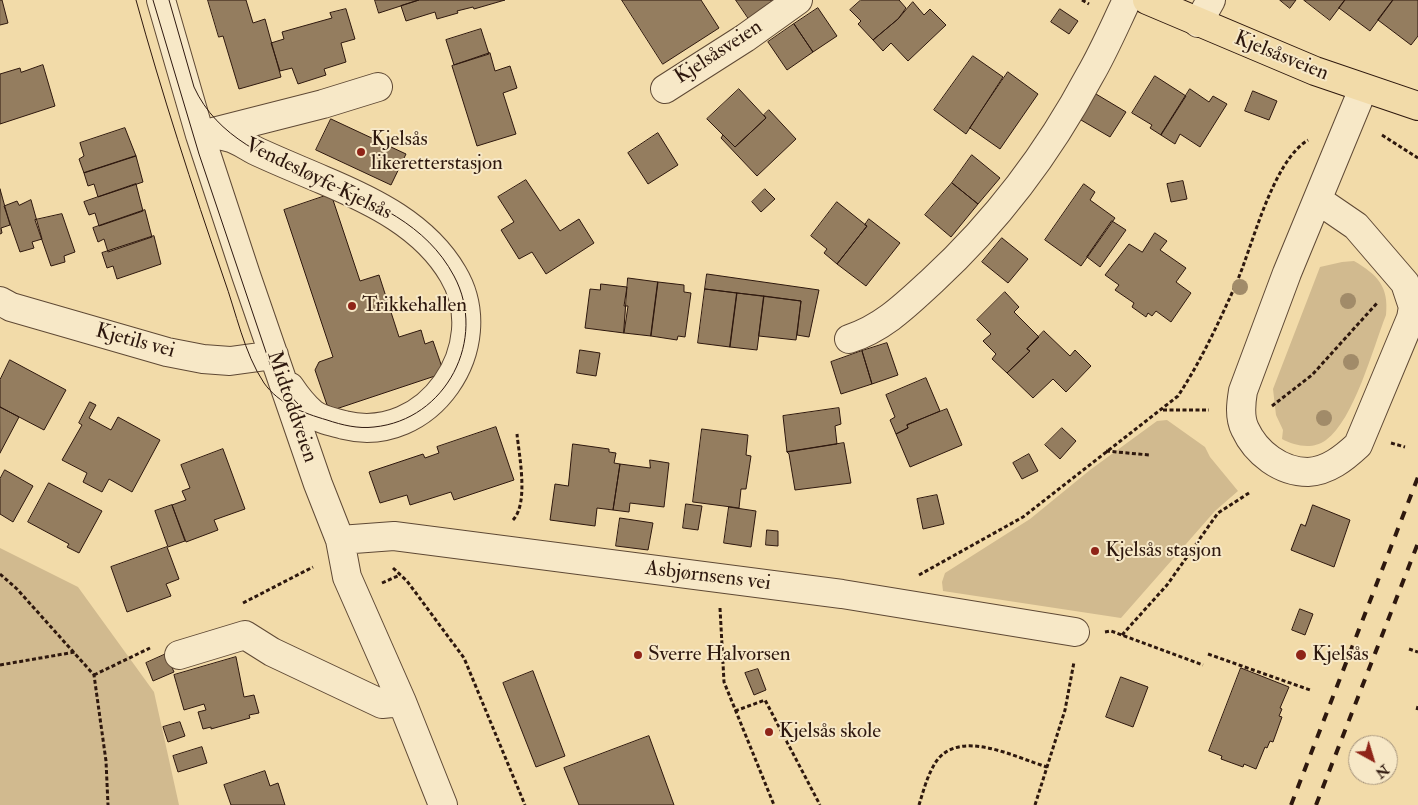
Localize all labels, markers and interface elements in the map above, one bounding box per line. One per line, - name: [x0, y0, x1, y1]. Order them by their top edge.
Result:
- street label: Kjelsåsveien: [670, 15, 768, 91]
- street label: Kjelsåsveien: [1230, 27, 1332, 87]
- place label: Kjelsås likeretterstasjon: [371, 127, 503, 177]
- street label: Vendesløyfe Kjelsås: [241, 134, 395, 226]
- marker: Kjelsås likeretterstasjon: [355, 146, 367, 158]
- place label: Trikkehallen: [362, 293, 467, 319]
- marker: Trikkehallen: [346, 300, 358, 312]
- street label: Kjetils vei: [93, 319, 177, 365]
- street label: Midtoddveien: [260, 348, 322, 466]
- place label: Kjelsås stasjon: [1105, 538, 1222, 564]
- marker: Kjelsås stasjon: [1089, 545, 1101, 557]
- street label: Asbjørnsens vei: [644, 557, 772, 597]
- place label: Sverre Halvorsen: [648, 642, 791, 668]
- place label: Kjelsås: [1312, 642, 1369, 668]
- marker: Kjelsås: [1294, 648, 1308, 662]
- marker: Sverre Halvorsen: [632, 649, 644, 661]
- place label: Kjelsås skole: [779, 719, 881, 745]
- marker: Kjelsås skole: [763, 726, 775, 738]
- north arrow: [1348, 735, 1398, 785]
- text: N: [1372, 761, 1392, 782]

